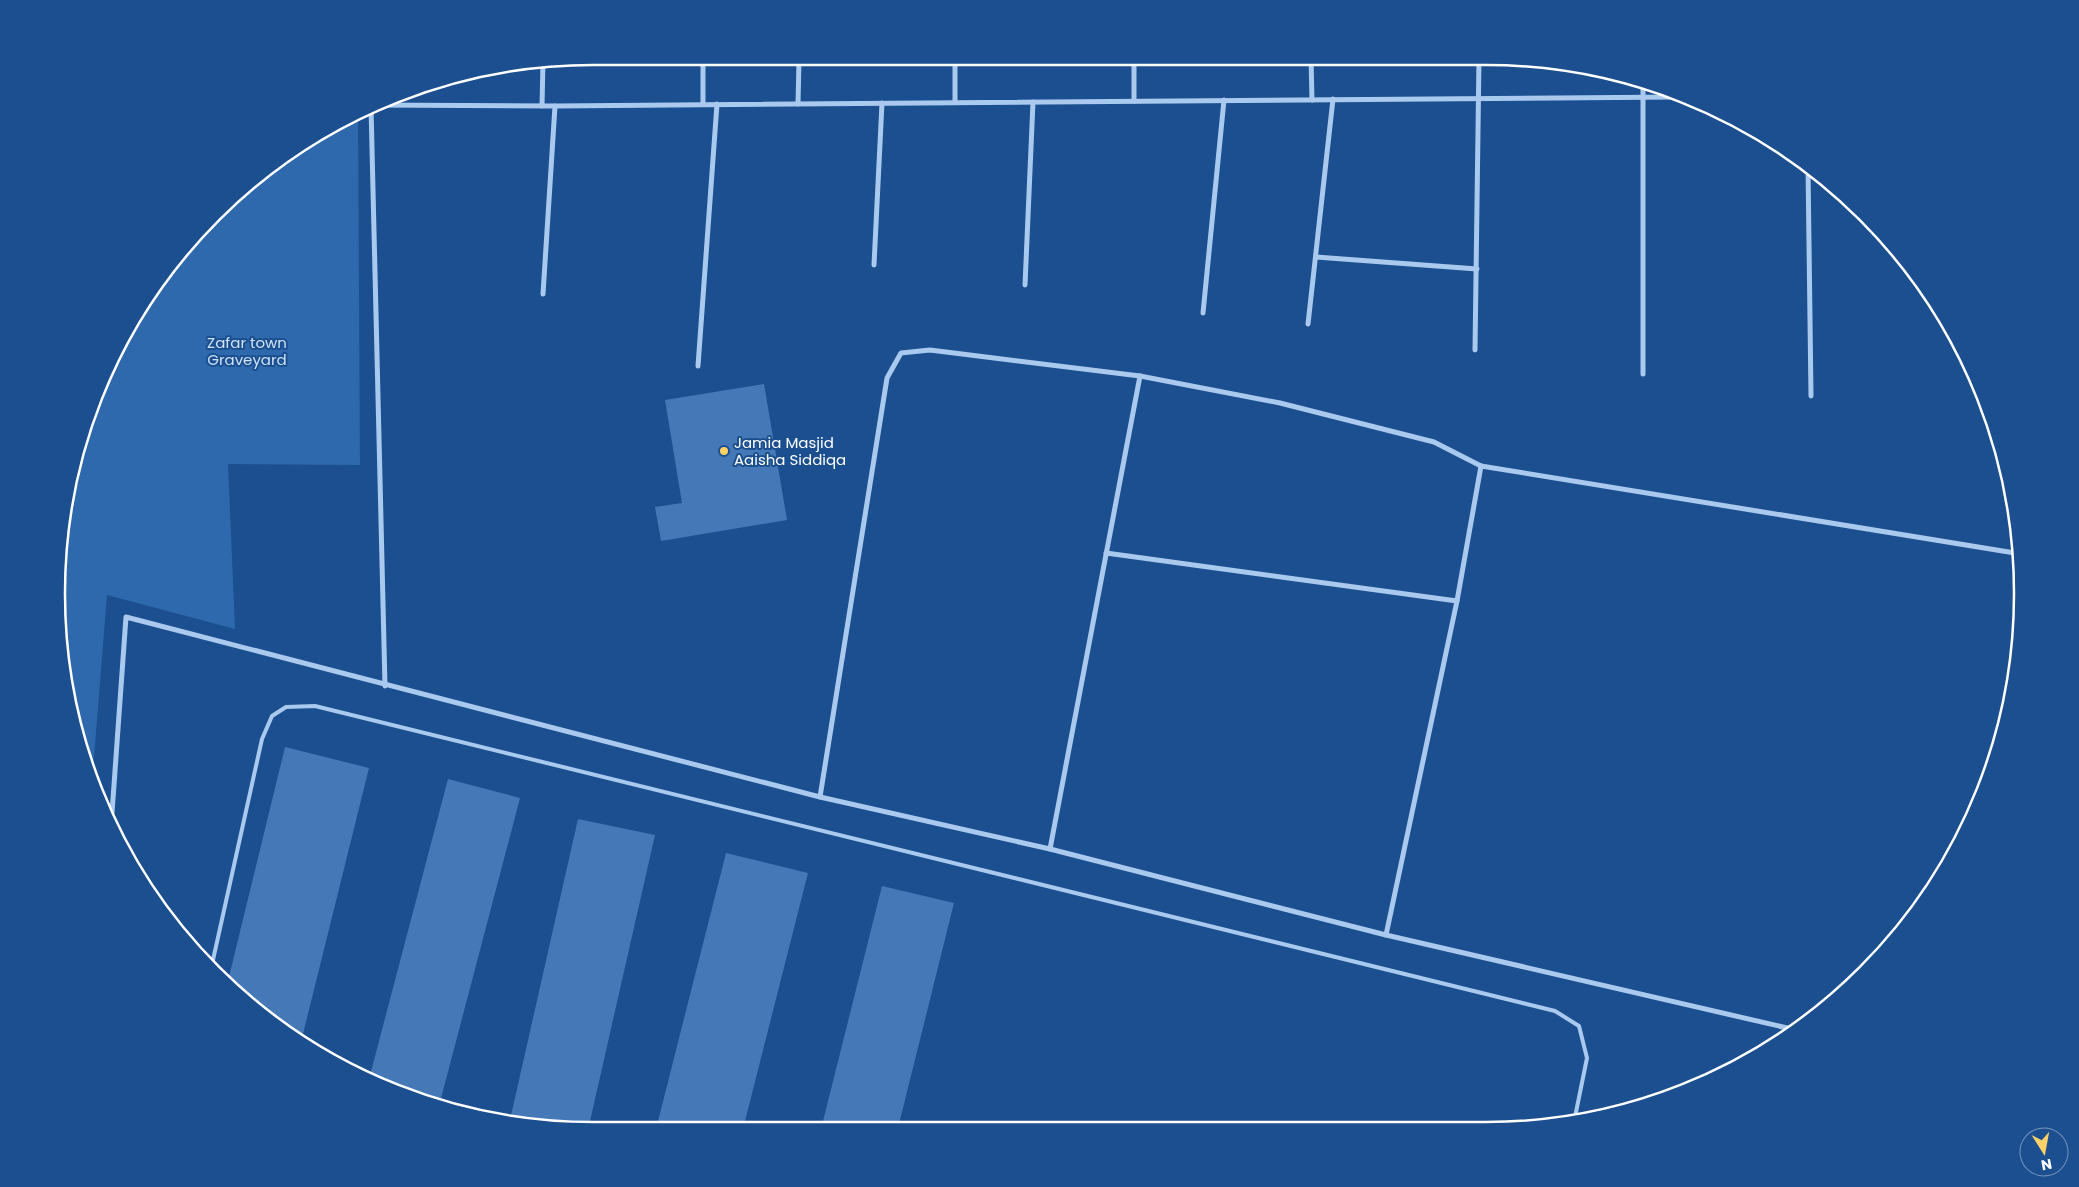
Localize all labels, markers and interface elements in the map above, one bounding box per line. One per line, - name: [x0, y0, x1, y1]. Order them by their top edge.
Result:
- park label: Zafar town Graveyard: [207, 332, 287, 370]
- place label: Jamia Masjid Aaisha Siddiqa: [734, 432, 846, 470]
- marker: Jamia Masjid Aaisha Siddiqa: [718, 445, 730, 457]
- north arrow: [2019, 1127, 2069, 1177]
- text: N: [2039, 1154, 2054, 1176]

